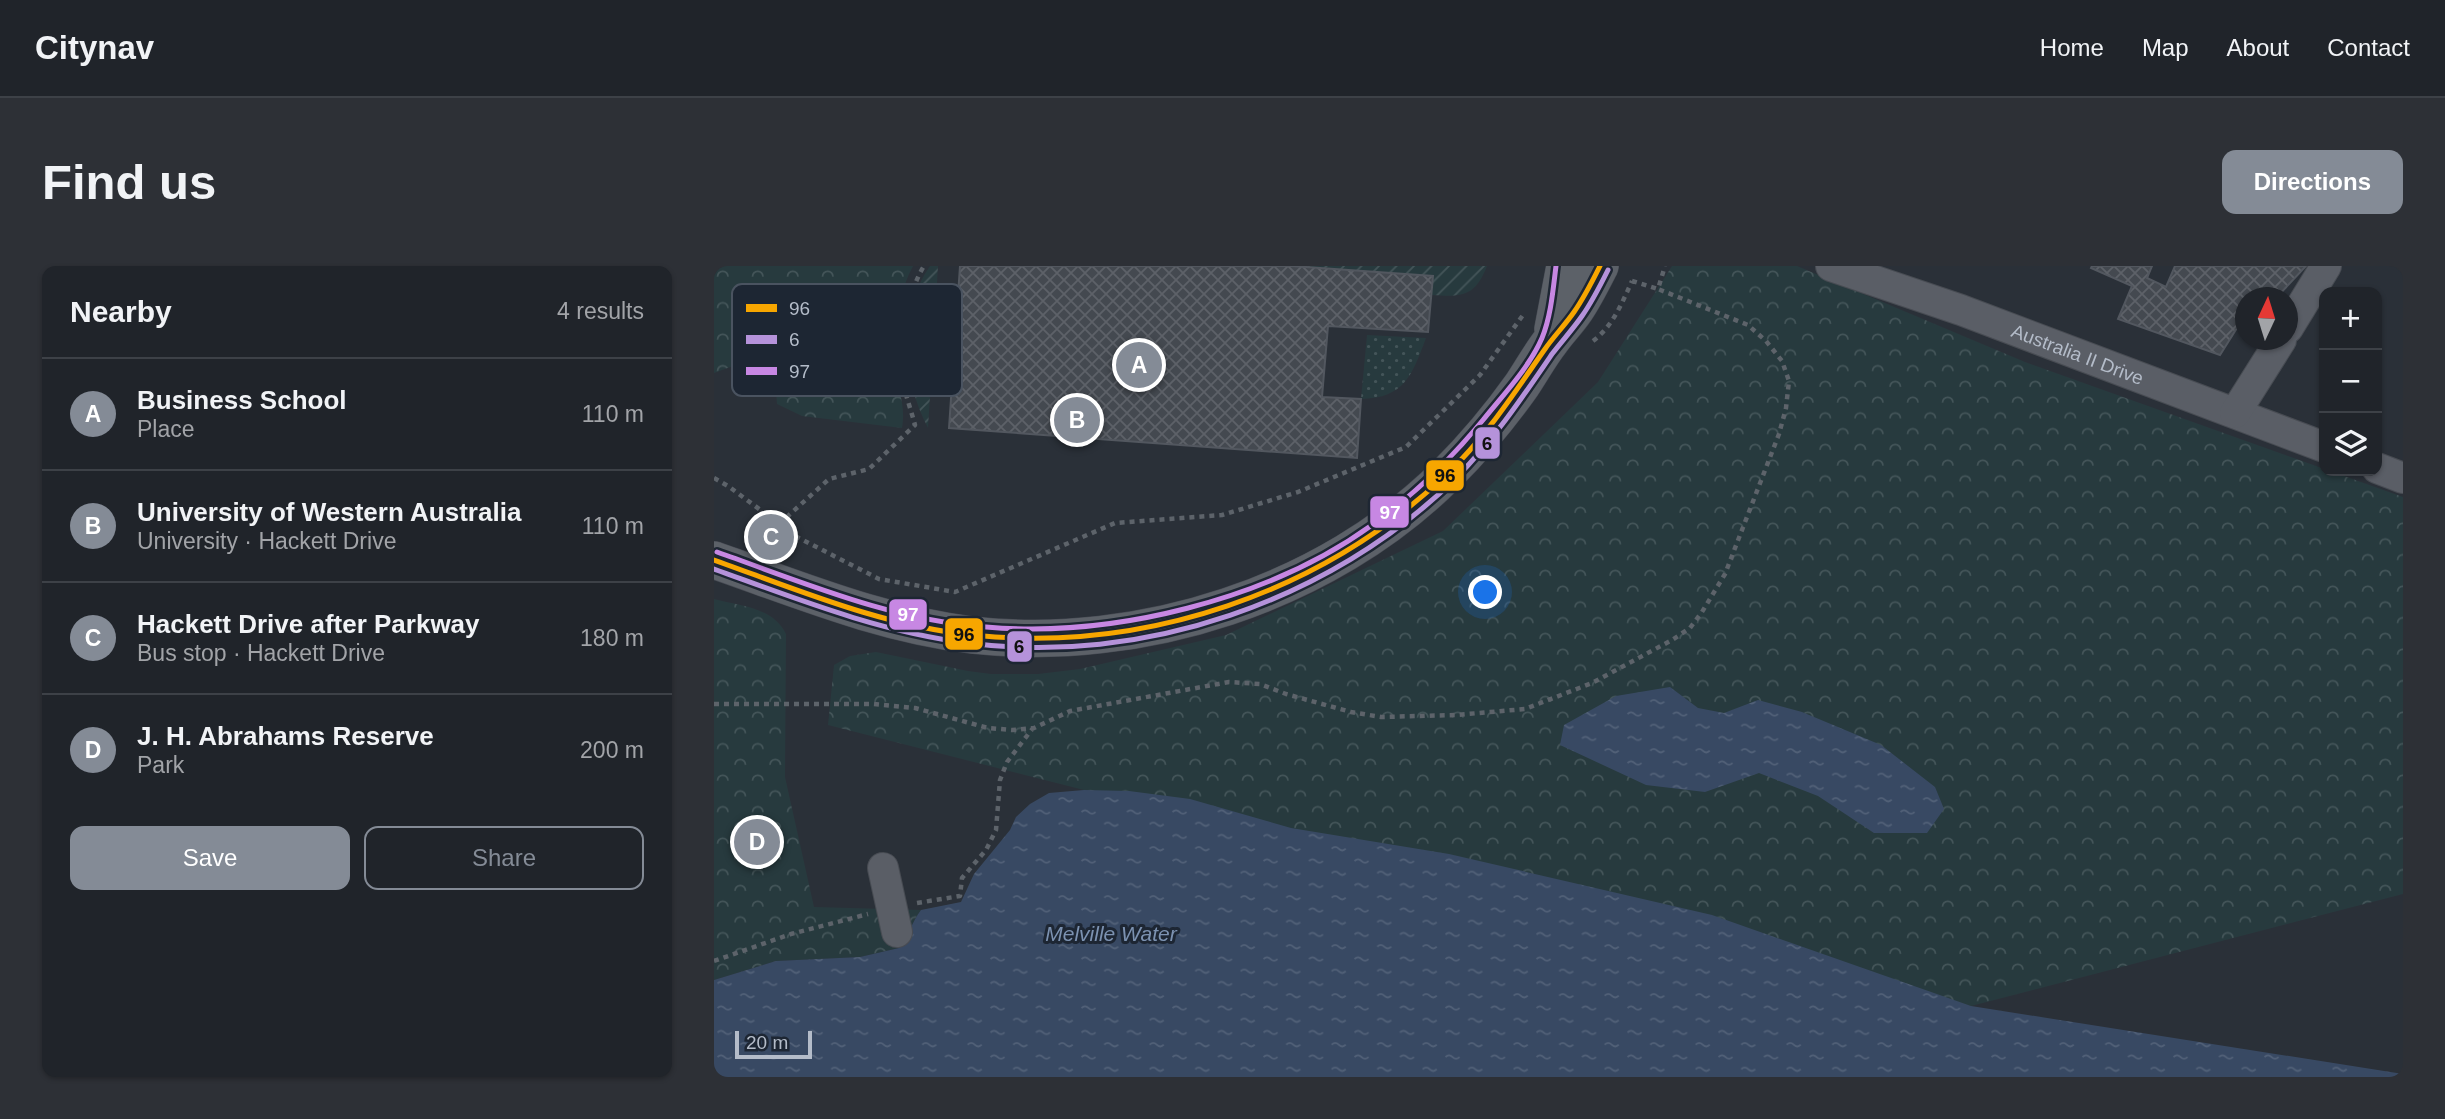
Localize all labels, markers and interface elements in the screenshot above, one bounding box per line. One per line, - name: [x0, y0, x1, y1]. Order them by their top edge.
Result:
- text: Citynav: [35, 29, 154, 66]
- text: Home: [2040, 34, 2104, 61]
- text: Map: [2142, 34, 2189, 61]
- text: About: [2227, 34, 2289, 61]
- text: Contact: [2327, 34, 2410, 61]
- button: Directions: [2222, 150, 2403, 214]
- text: Find us: [42, 155, 216, 209]
- legend: [732, 284, 962, 396]
- north arrow: [2235, 287, 2298, 350]
- map controls: [2319, 287, 2382, 476]
- button: +: [2319, 287, 2382, 350]
- text: Nearby: [70, 295, 172, 328]
- text: 4 results: [557, 298, 644, 324]
- text: 96: [789, 298, 810, 319]
- street label: Australia II Drive: [2009, 320, 2147, 389]
- text: 6: [789, 329, 800, 350]
- pin: A: [1116, 339, 1162, 391]
- button: −: [2319, 350, 2382, 413]
- text: 97: [789, 361, 810, 382]
- text: Business School: [137, 385, 347, 415]
- pin: B: [1054, 394, 1100, 446]
- text: A: [85, 401, 101, 427]
- text: 110 m: [582, 401, 644, 427]
- button: layers: [2319, 413, 2382, 476]
- text: Place: [137, 416, 195, 442]
- line badge: 6: [1474, 426, 1501, 460]
- text: 6: [1482, 433, 1492, 454]
- line badge: 96: [1425, 459, 1465, 492]
- text: 96: [1434, 465, 1456, 486]
- line badge: 97: [1369, 495, 1410, 529]
- text: University of Western Australia: [137, 497, 521, 527]
- text: 97: [1379, 502, 1401, 523]
- pin: C: [748, 511, 794, 563]
- text: B: [85, 513, 101, 539]
- text: 110 m: [582, 513, 644, 539]
- text: University · Hackett Drive: [137, 528, 396, 554]
- your location: [1468, 575, 1502, 609]
- line badge: 97: [888, 598, 928, 631]
- text: 97: [897, 604, 919, 625]
- text: Hackett Drive after Parkway: [137, 609, 480, 639]
- line badge: 96: [944, 617, 984, 651]
- text: 96: [953, 624, 975, 645]
- text: C: [85, 625, 101, 651]
- text: 180 m: [580, 625, 644, 651]
- line badge: 6: [1006, 630, 1033, 663]
- text: 6: [1014, 636, 1024, 657]
- text: Bus stop · Hackett Drive: [137, 640, 385, 666]
- text: J. H. Abrahams Reserve: [137, 721, 434, 751]
- text: D: [85, 737, 101, 763]
- text: 200 m: [580, 737, 644, 763]
- text: Park: [137, 752, 184, 778]
- pin: D: [734, 816, 780, 868]
- button: Save: [70, 826, 350, 890]
- button: Share: [364, 826, 644, 890]
- water label: Melville Water: [1045, 922, 1178, 945]
- scale bar: [735, 1028, 812, 1060]
- text: 20 m: [746, 1032, 788, 1053]

